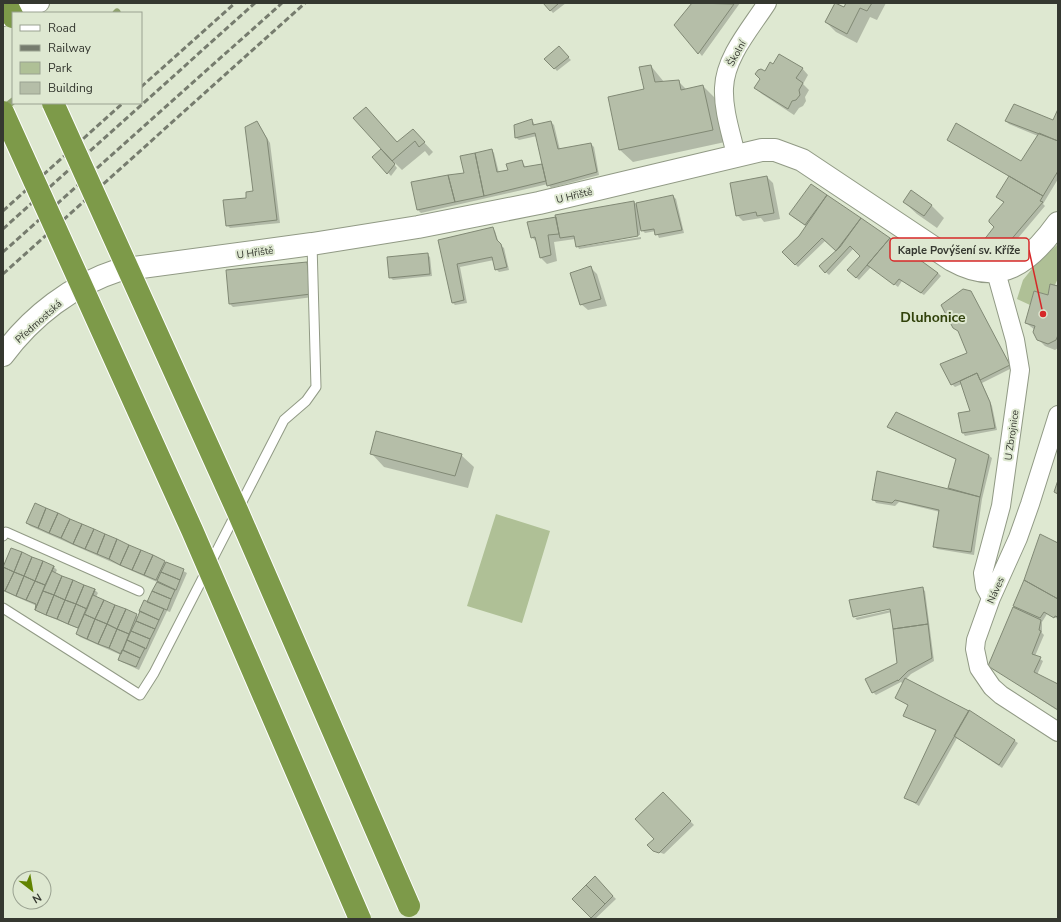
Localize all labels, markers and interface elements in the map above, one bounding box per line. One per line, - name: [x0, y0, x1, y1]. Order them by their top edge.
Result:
- legend: [12, 12, 142, 104]
- text: Road: [48, 20, 76, 36]
- street label: Školní: [724, 37, 750, 69]
- text: Railway: [48, 40, 92, 56]
- text: Park: [48, 60, 73, 76]
- text: Building: [48, 80, 93, 96]
- street label: U Hřiště: [555, 185, 594, 207]
- callout: Kaple Povýšení sv. Kříže: [890, 238, 1029, 261]
- street label: U Hřiště: [236, 243, 274, 262]
- text: Kaple Povýšení sv. Kříže: [898, 243, 1020, 258]
- street label: Předmostská: [12, 297, 65, 346]
- district label: Dluhonice: [900, 308, 966, 327]
- street label: U Zbrojnice: [1002, 409, 1022, 461]
- street label: Náves: [984, 575, 1008, 606]
- north arrow: [12, 870, 52, 910]
- text: N: [30, 890, 44, 907]

